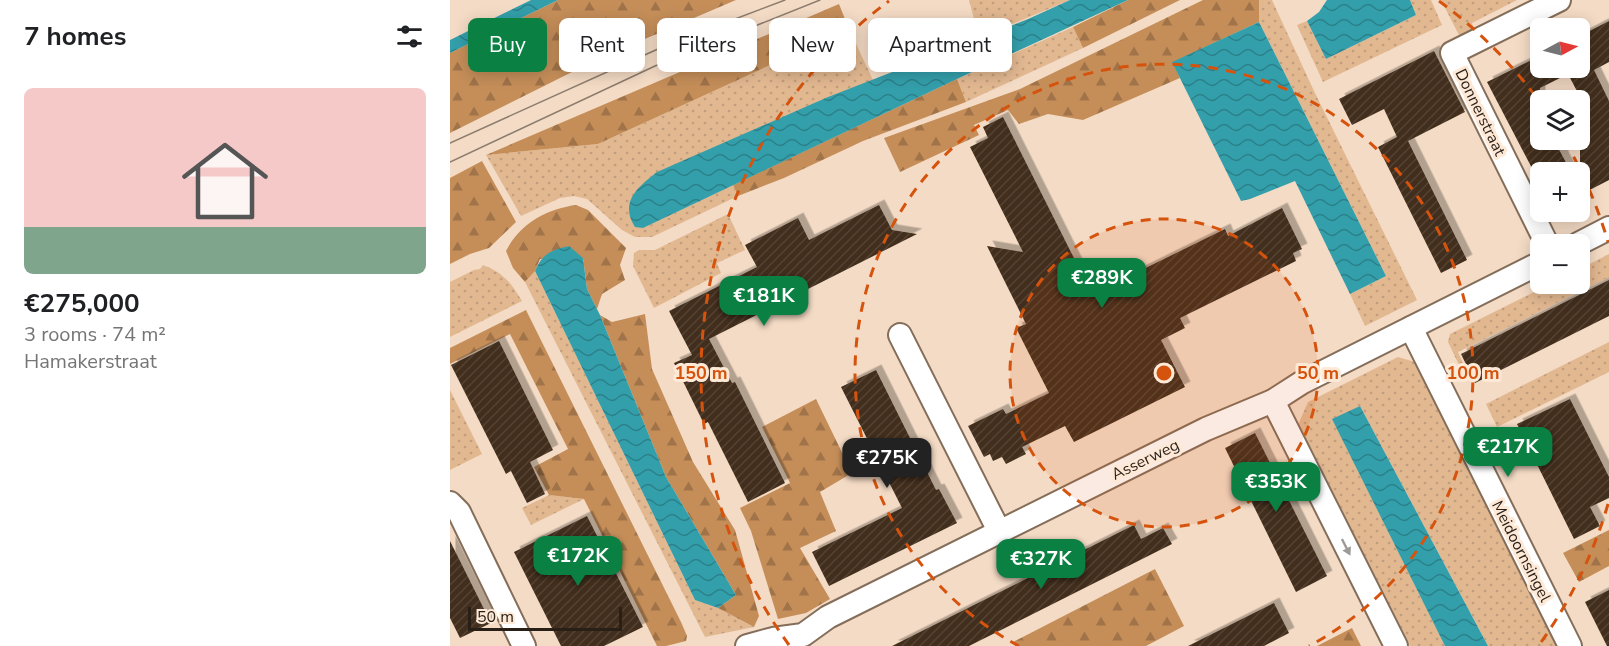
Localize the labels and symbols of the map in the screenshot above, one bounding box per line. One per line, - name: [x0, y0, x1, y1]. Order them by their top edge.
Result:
- north arrow: [1530, 18, 1590, 78]
- street label: Donnerstraat: [1449, 65, 1511, 160]
- pin: €289K: [1060, 258, 1144, 309]
- pin: €181K: [722, 276, 806, 327]
- text: 150 m: [674, 361, 728, 385]
- text: 50 m: [1297, 361, 1339, 385]
- text: 100 m: [1446, 361, 1500, 385]
- centre of rings: [1154, 363, 1174, 383]
- pin: €217K: [1466, 427, 1550, 478]
- street label: Asserweg: [1108, 434, 1183, 486]
- pin: €275K: [845, 438, 929, 489]
- pin: €353K: [1234, 462, 1318, 513]
- street label: Meidoornsingel: [1486, 497, 1556, 606]
- pin: €172K: [536, 536, 620, 587]
- pin: €327K: [999, 539, 1083, 590]
- one-way arrow: [1341, 539, 1351, 556]
- scale bar: [468, 604, 622, 632]

